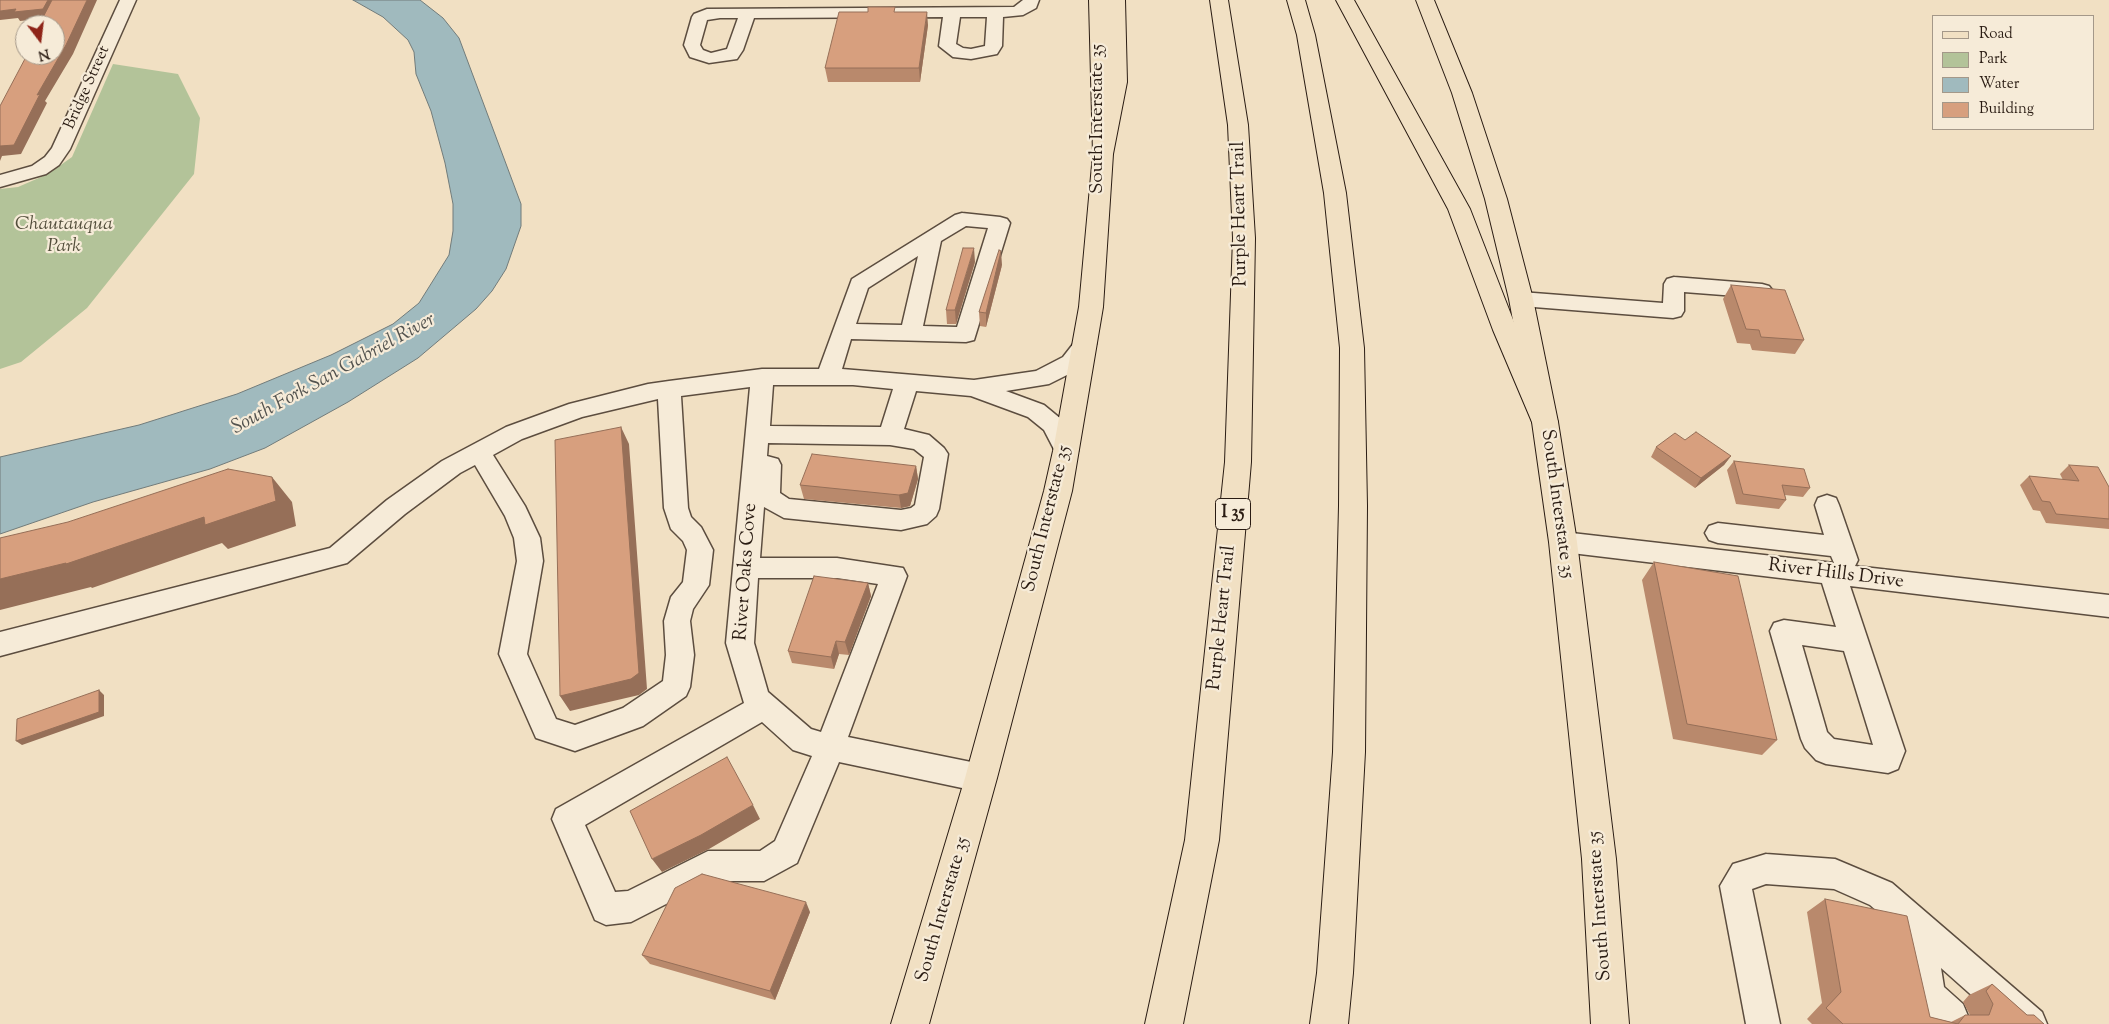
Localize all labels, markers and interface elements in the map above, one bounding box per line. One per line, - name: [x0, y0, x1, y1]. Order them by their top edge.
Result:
- north arrow: [15, 15, 65, 65]
- legend: [1932, 15, 2094, 130]
- text: Road: [1979, 24, 2013, 45]
- text: N: [36, 42, 52, 65]
- street label: Bridge Street: [61, 43, 115, 133]
- street label: South Interstate 35: [1088, 44, 1110, 194]
- text: Park: [1979, 49, 2008, 70]
- text: Water: [1979, 74, 2019, 95]
- text: Building: [1979, 99, 2034, 120]
- street label: Purple Heart Trail: [1228, 141, 1254, 287]
- park label: Chautauqua Park: [15, 215, 113, 259]
- water label: South Fork San Gabriel River: [228, 309, 440, 441]
- street label: South Interstate 35: [1534, 428, 1578, 580]
- street label: South Interstate 35: [1019, 443, 1077, 595]
- road number: I 35: [1216, 498, 1250, 530]
- street label: River Oaks Cove: [731, 502, 763, 642]
- street label: Purple Heart Trail: [1204, 545, 1242, 691]
- street label: River Hills Drive: [1767, 555, 1905, 595]
- street label: South Interstate 35: [1584, 830, 1618, 982]
- street label: South Interstate 35: [912, 835, 976, 985]

